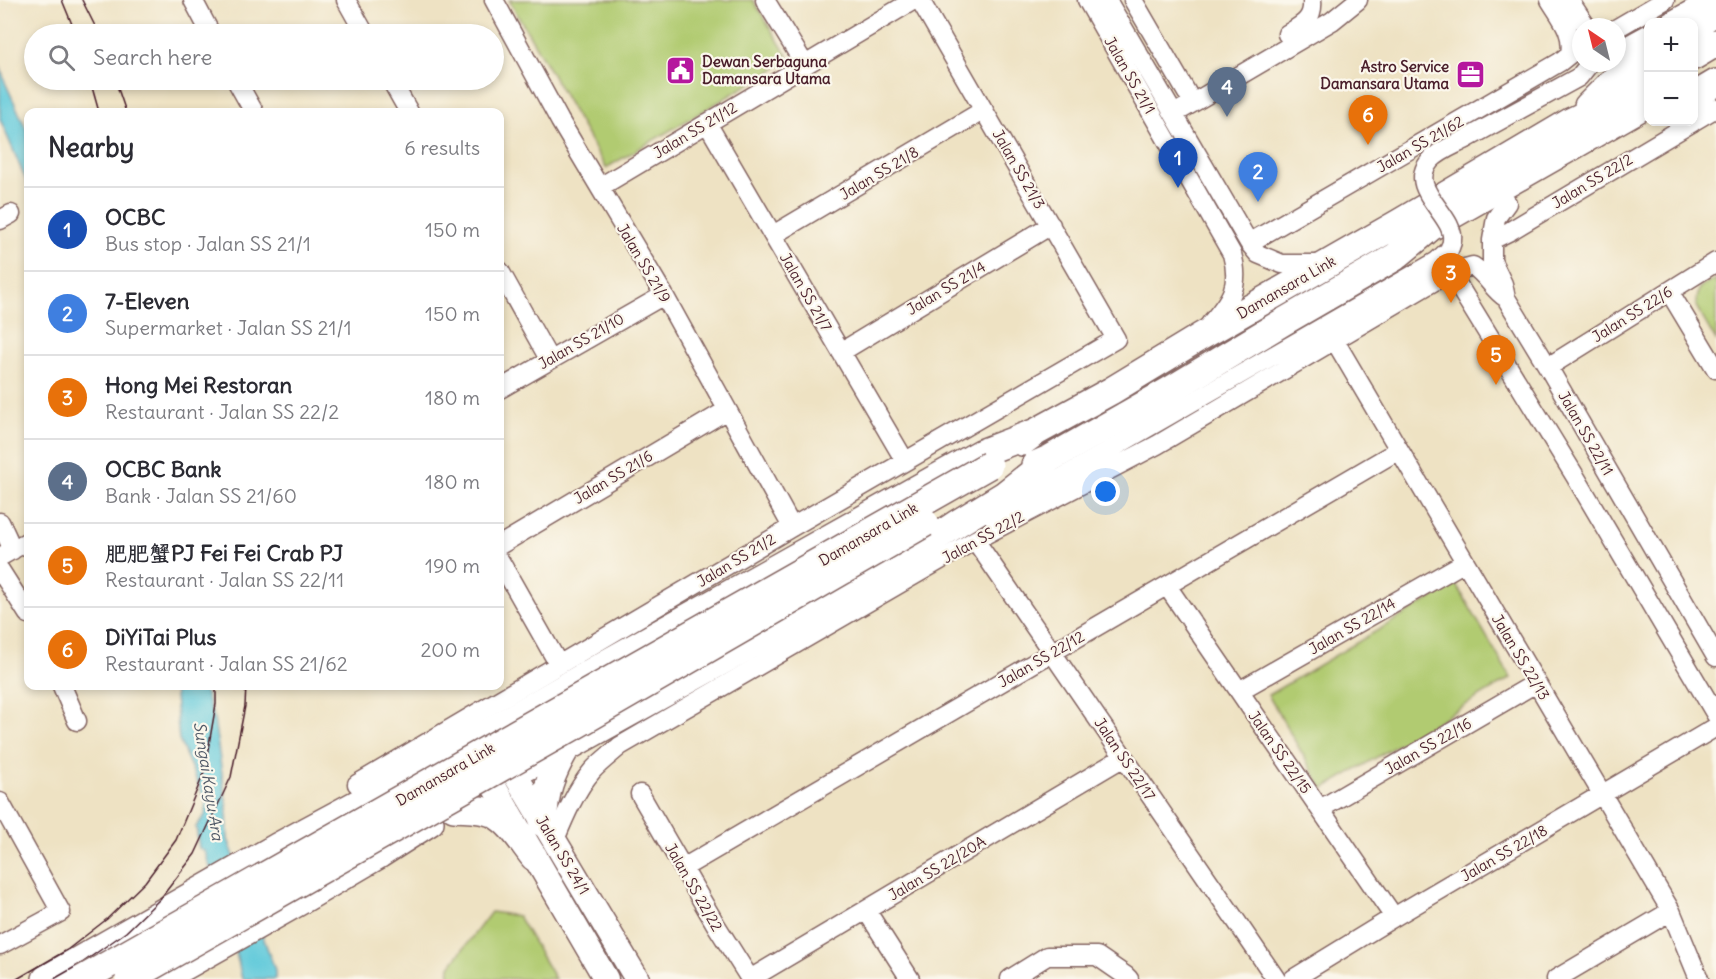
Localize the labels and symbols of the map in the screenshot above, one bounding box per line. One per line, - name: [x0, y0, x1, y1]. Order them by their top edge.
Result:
- north arrow: [1572, 18, 1626, 72]
- street label: Jalan SS 21/1: [1100, 33, 1160, 117]
- place label: Dewan Serbaguna Damansara Utama: [702, 52, 831, 88]
- public building icon: Dewan Serbaguna Damansara Utama: [665, 54, 697, 86]
- place label: Astro Service Damansara Utama: [1320, 57, 1449, 93]
- office icon: Astro Service Damansara Utama: [1454, 59, 1486, 91]
- pin: 4: [1208, 68, 1246, 117]
- pin: 6: [1348, 96, 1388, 145]
- street label: Jalan SS 21/12: [650, 98, 740, 162]
- street label: Jalan SS 21/62: [1373, 111, 1467, 177]
- street label: Jalan SS 21/3: [989, 126, 1049, 212]
- pin: 1: [1158, 138, 1198, 188]
- street label: Jalan SS 21/8: [836, 142, 922, 204]
- street label: Jalan SS 22/2: [1548, 149, 1636, 213]
- pin: 2: [1238, 152, 1278, 202]
- street label: Jalan SS 21/9: [613, 220, 675, 306]
- street label: Jalan SS 21/7: [776, 249, 836, 335]
- street label: Damansara Link: [1233, 251, 1339, 323]
- pin: 3: [1432, 254, 1470, 303]
- street label: Jalan SS 21/4: [903, 257, 989, 319]
- street label: Jalan SS 22/6: [1588, 282, 1676, 346]
- street label: Jalan SS 21/10: [535, 309, 627, 373]
- pin: 5: [1476, 336, 1516, 385]
- street label: Jalan SS 22/11: [1554, 387, 1618, 479]
- street label: Jalan SS 21/6: [570, 446, 656, 508]
- your location: [1091, 477, 1120, 506]
- street label: Damansara Link: [815, 498, 921, 570]
- street label: Jalan SS 22/2: [939, 507, 1027, 567]
- street label: Jalan SS 21/2: [693, 529, 779, 591]
- street label: Jalan SS 22/14: [1305, 593, 1399, 659]
- street label: Jalan SS 22/13: [1488, 611, 1554, 703]
- street label: Jalan SS 22/12: [994, 627, 1088, 691]
- street label: Jalan SS 22/15: [1244, 707, 1316, 797]
- street label: Jalan SS 22/16: [1381, 713, 1475, 779]
- street label: Jalan SS 22/17: [1090, 714, 1160, 804]
- water label: Sungai Kayu Ara: [190, 720, 228, 843]
- street label: Damansara Link: [392, 738, 498, 810]
- street label: Jalan SS 24/1: [532, 812, 594, 898]
- street label: Jalan SS 22/18: [1457, 821, 1551, 885]
- street label: Jalan SS 22/20A: [885, 831, 989, 905]
- street label: Jalan SS 22/22: [661, 839, 727, 935]

